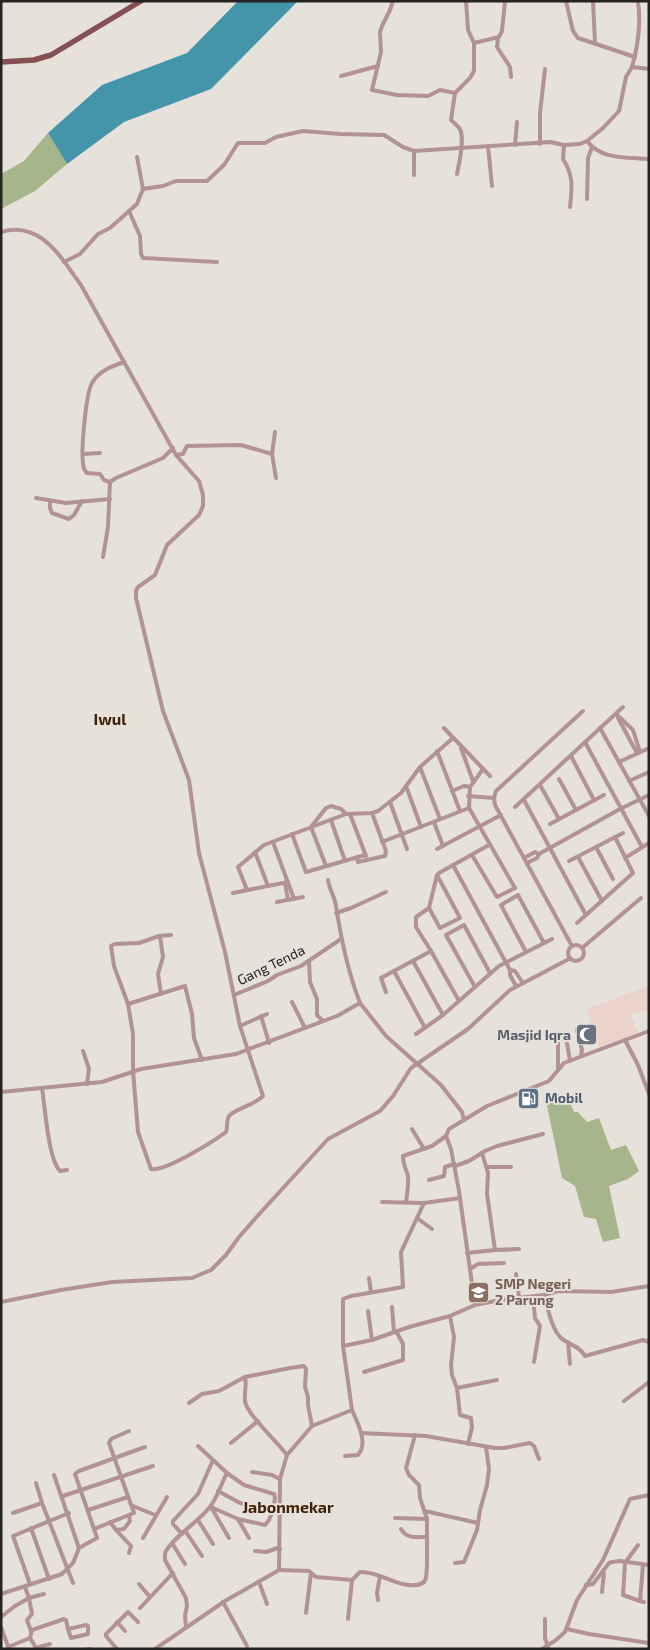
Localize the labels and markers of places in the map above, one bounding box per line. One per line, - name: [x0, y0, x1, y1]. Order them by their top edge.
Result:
- mosque icon: Masjid Iqra: [575, 1023, 599, 1047]
- place label: Masjid Iqra: [497, 1026, 571, 1043]
- fuel station icon: Mobil: [517, 1086, 541, 1110]
- place label: Mobil: [545, 1089, 583, 1106]
- place label: SMP Negeri 2 Parung: [495, 1275, 571, 1308]
- school or university icon: SMP Negeri 2 Parung: [467, 1280, 491, 1304]

